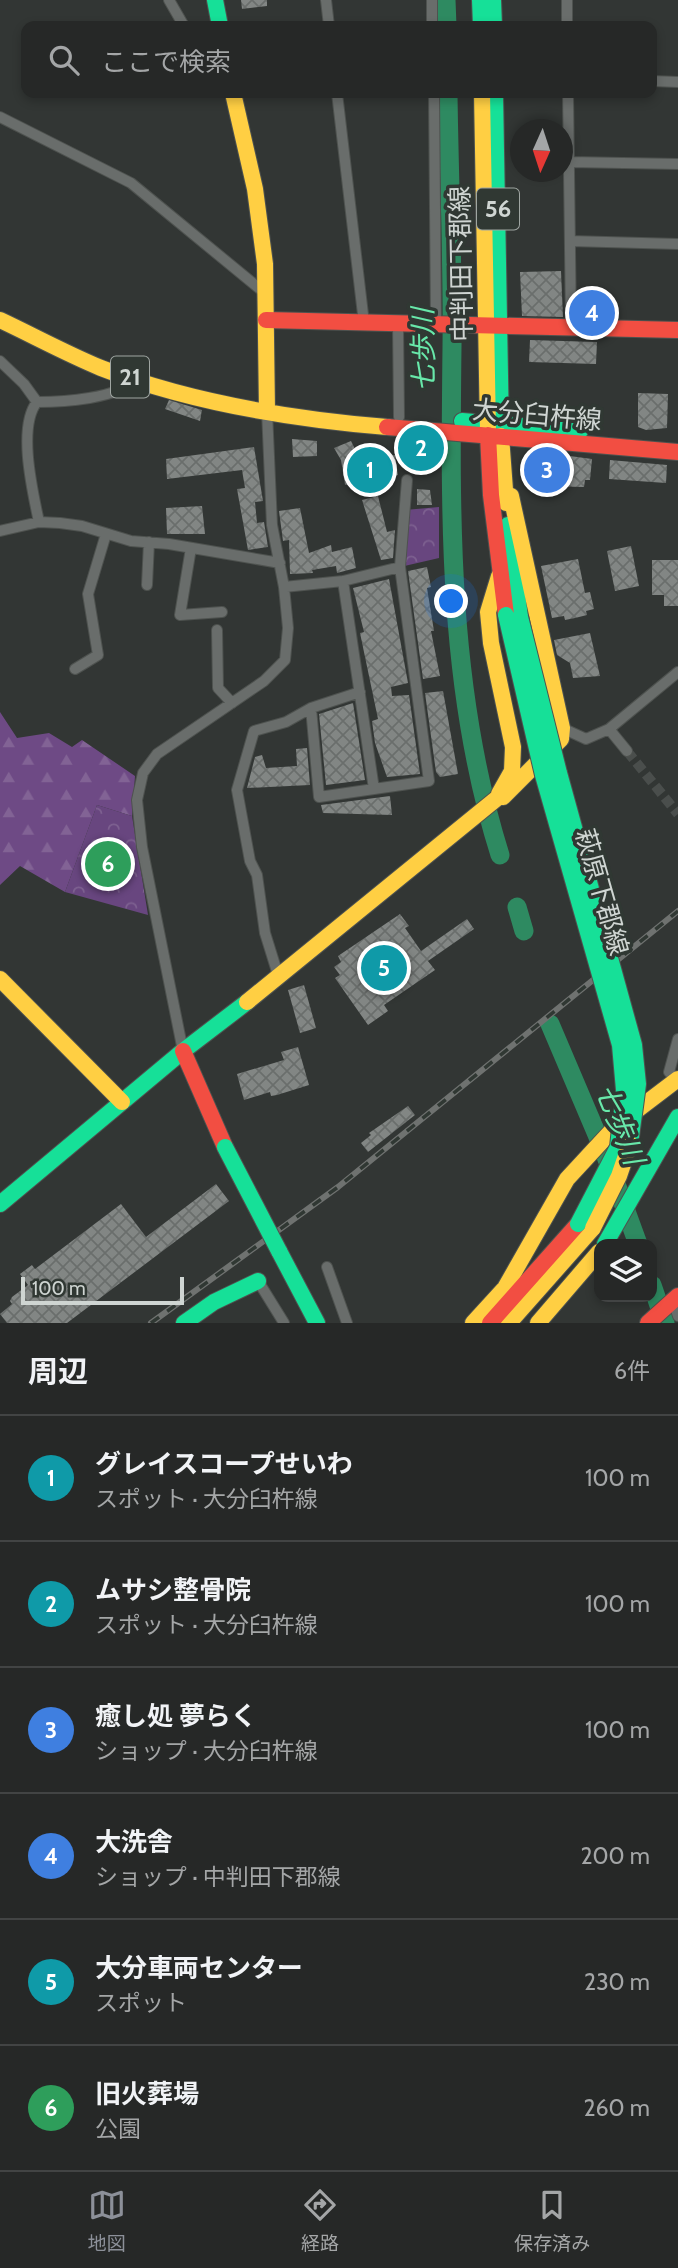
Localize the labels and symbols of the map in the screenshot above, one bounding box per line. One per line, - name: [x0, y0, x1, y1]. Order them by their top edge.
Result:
- north arrow: [510, 119, 573, 182]
- street label: 中判田下郡線: [444, 186, 478, 342]
- road number: 56: [477, 188, 519, 230]
- pin: 4: [569, 287, 615, 339]
- water label: 七歩川: [405, 305, 441, 392]
- road number: 21: [111, 356, 149, 398]
- street label: 大分臼杵線: [471, 393, 603, 437]
- pin: 2: [398, 422, 444, 474]
- pin: 1: [347, 444, 393, 496]
- pin: 3: [524, 444, 570, 496]
- your location: [434, 584, 468, 618]
- street label: 萩原下郡線: [569, 825, 635, 959]
- pin: 6: [85, 838, 131, 890]
- pin: 5: [361, 942, 407, 994]
- water label: 七歩川: [589, 1079, 653, 1172]
- scale bar: [21, 1274, 184, 1306]

